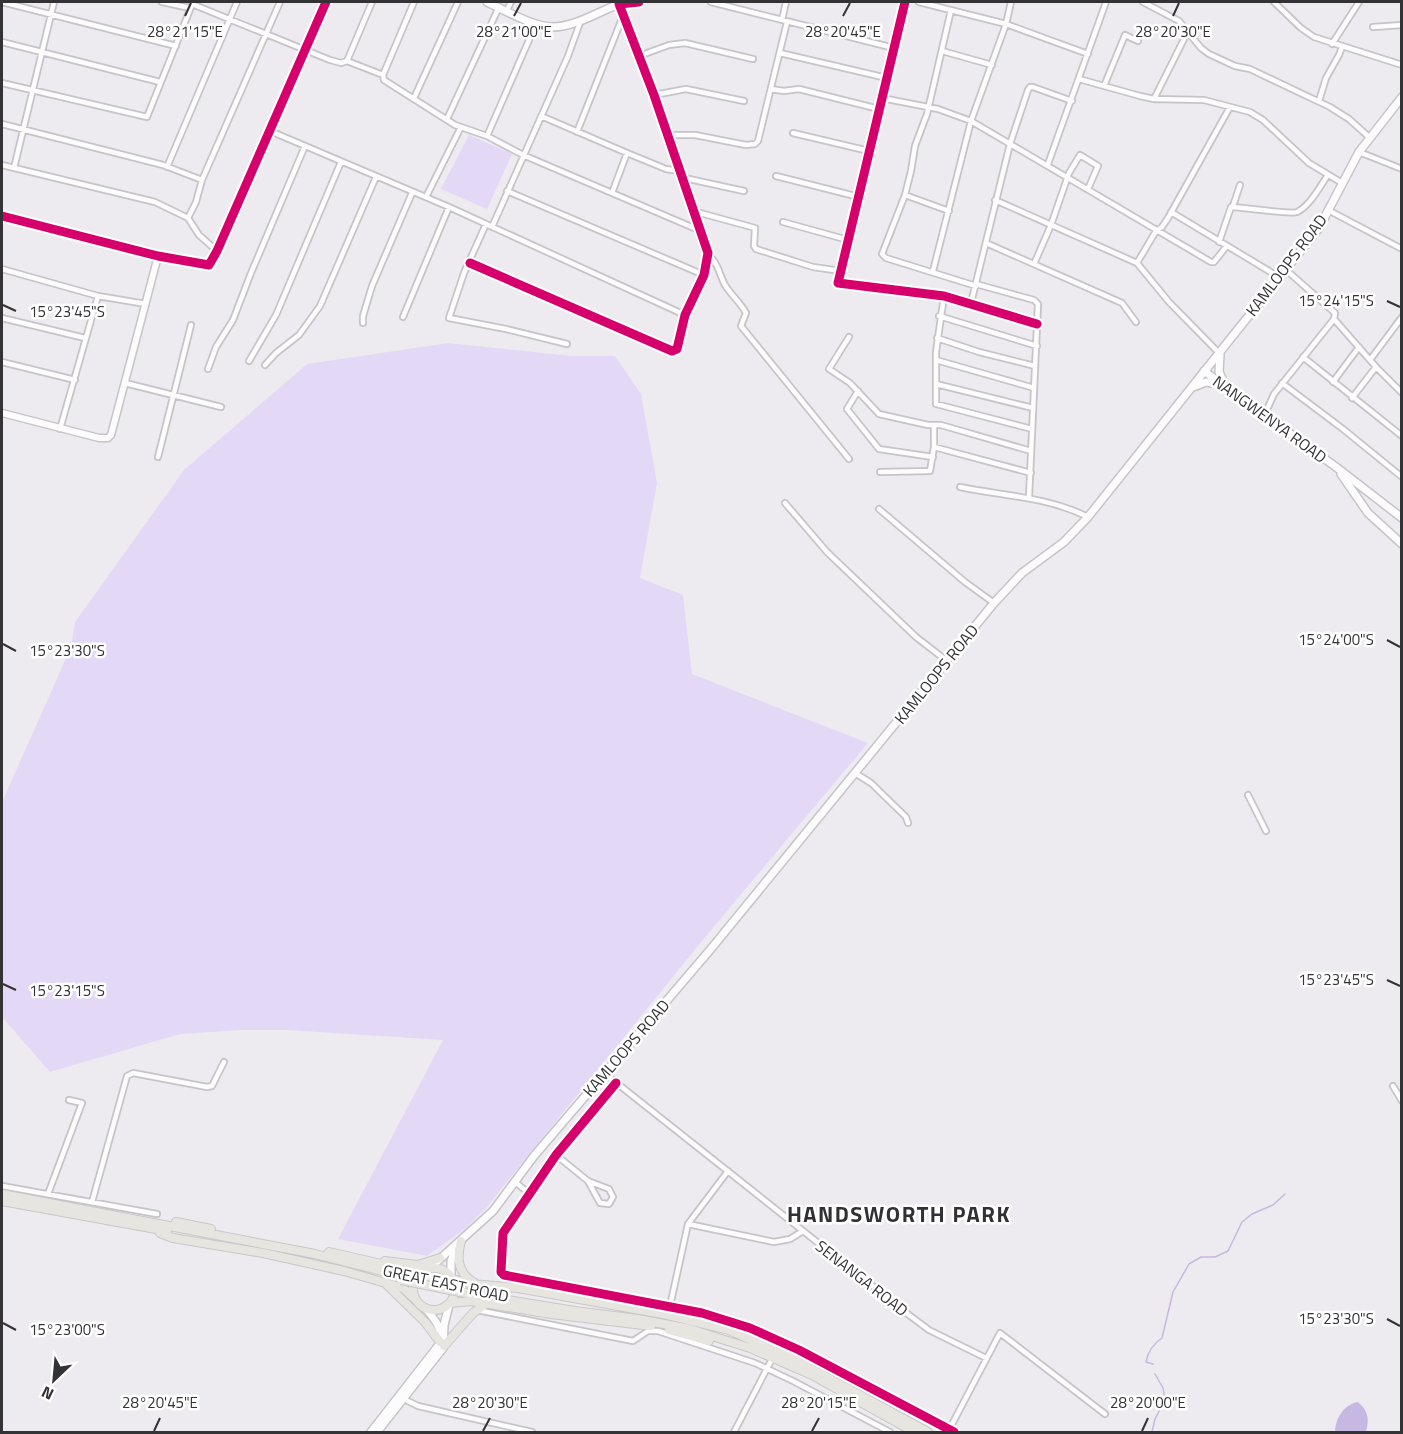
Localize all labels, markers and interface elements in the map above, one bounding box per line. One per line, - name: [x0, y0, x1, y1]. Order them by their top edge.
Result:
- text: 28°21'15"E: [147, 20, 223, 43]
- text: 28°21'00"E: [476, 20, 552, 43]
- text: 28°20'45"E: [805, 20, 881, 43]
- text: 28°20'30"E: [1135, 20, 1211, 43]
- street label: KAMLOOPS ROAD: [1240, 209, 1332, 321]
- text: 15°24'15"S: [1298, 289, 1374, 312]
- text: 15°23'45"S: [29, 300, 105, 323]
- street label: NANGWENYA ROAD: [1208, 369, 1332, 469]
- street label: KAMLOOPS ROAD: [888, 619, 984, 729]
- text: 15°24'00"S: [1298, 628, 1374, 651]
- text: 15°23'30"S: [29, 639, 105, 662]
- text: 15°23'45"S: [1298, 968, 1374, 991]
- text: 15°23'15"S: [29, 979, 105, 1002]
- street label: KAMLOOPS ROAD: [577, 994, 675, 1102]
- district label: HANDSWORTH PARK: [787, 1197, 1011, 1231]
- street label: SENANGA ROAD: [811, 1234, 913, 1322]
- street label: GREAT EAST ROAD: [381, 1258, 511, 1308]
- text: 15°23'30"S: [1298, 1307, 1374, 1330]
- text: 15°23'00"S: [29, 1318, 105, 1341]
- north arrow: [24, 1350, 84, 1410]
- text: N: [37, 1380, 58, 1407]
- text: 28°20'45"E: [122, 1391, 198, 1414]
- text: 28°20'30"E: [452, 1391, 528, 1414]
- text: 28°20'15"E: [781, 1391, 857, 1414]
- text: 28°20'00"E: [1110, 1391, 1186, 1414]

